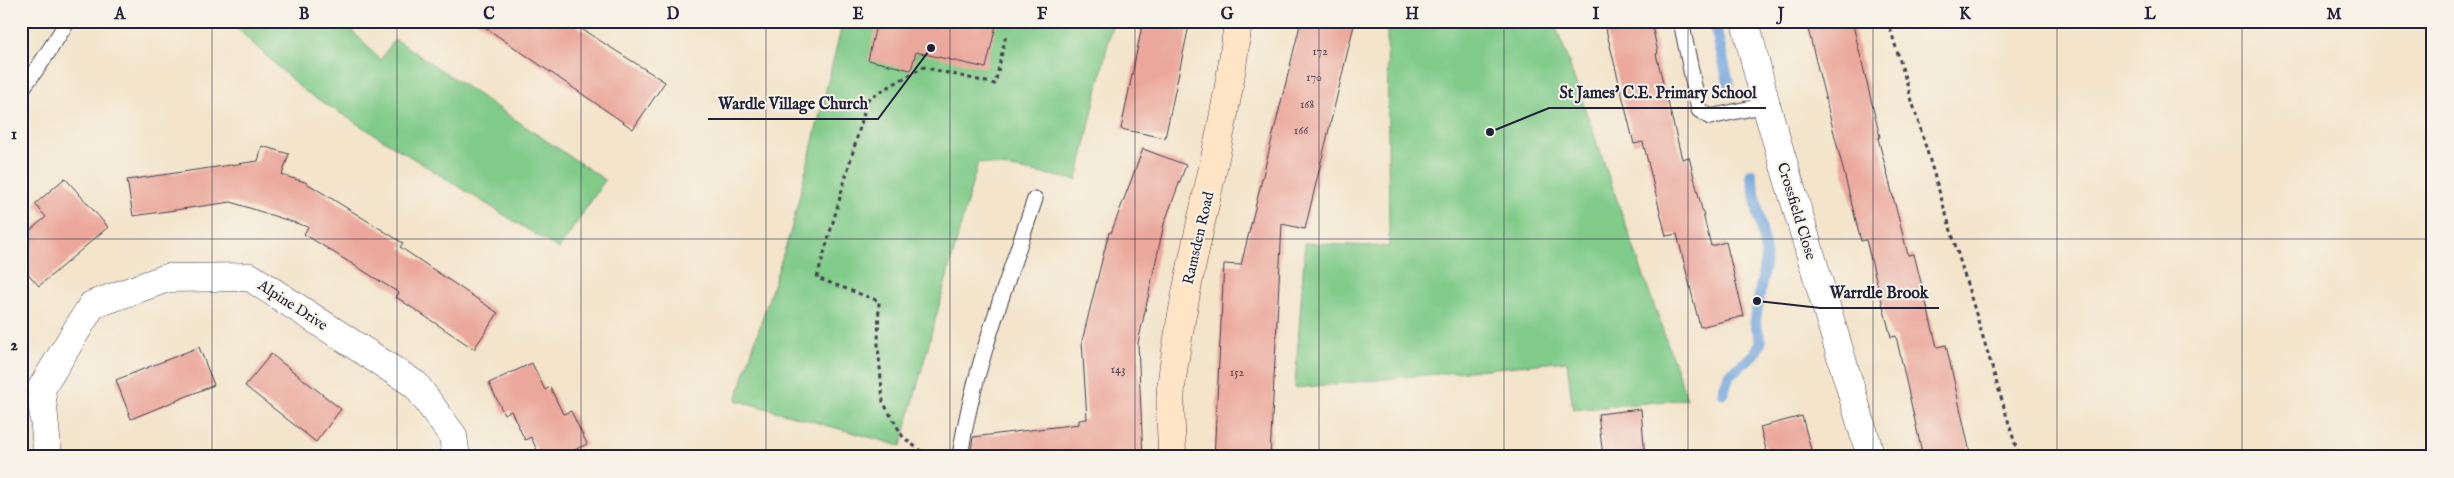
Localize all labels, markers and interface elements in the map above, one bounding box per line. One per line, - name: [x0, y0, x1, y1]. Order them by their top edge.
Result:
- text: A: [114, 5, 127, 25]
- text: B: [299, 5, 310, 25]
- text: C: [483, 5, 495, 25]
- text: D: [667, 5, 680, 25]
- text: E: [852, 5, 864, 25]
- text: F: [1037, 5, 1048, 25]
- text: G: [1221, 5, 1234, 25]
- text: H: [1405, 5, 1419, 25]
- text: I: [1593, 5, 1600, 25]
- text: J: [1776, 5, 1785, 25]
- text: K: [1959, 5, 1972, 25]
- text: L: [2144, 5, 2156, 25]
- text: M: [2326, 5, 2342, 25]
- house number: 172: [1312, 44, 1328, 59]
- house number: 170: [1306, 70, 1322, 85]
- callout: St James' C.E. Primary School: [1549, 77, 1766, 108]
- text: St James' C.E. Primary School: [1559, 84, 1757, 104]
- callout: Wardle Village Church: [708, 88, 878, 119]
- text: Wardle Village Church: [717, 95, 869, 115]
- house number: 168: [1300, 97, 1314, 112]
- house number: 166: [1294, 123, 1309, 138]
- text: 1: [11, 125, 17, 145]
- street label: Crossfield Close: [1773, 160, 1820, 262]
- street label: Ramsden Road: [1179, 189, 1219, 286]
- street label: Alpine Drive: [253, 275, 331, 335]
- callout: Warrdle Brook: [1820, 277, 1939, 308]
- text: Warrdle Brook: [1829, 284, 1929, 304]
- text: 2: [10, 336, 18, 356]
- house number: 143: [1111, 362, 1125, 377]
- house number: 152: [1230, 365, 1245, 380]

